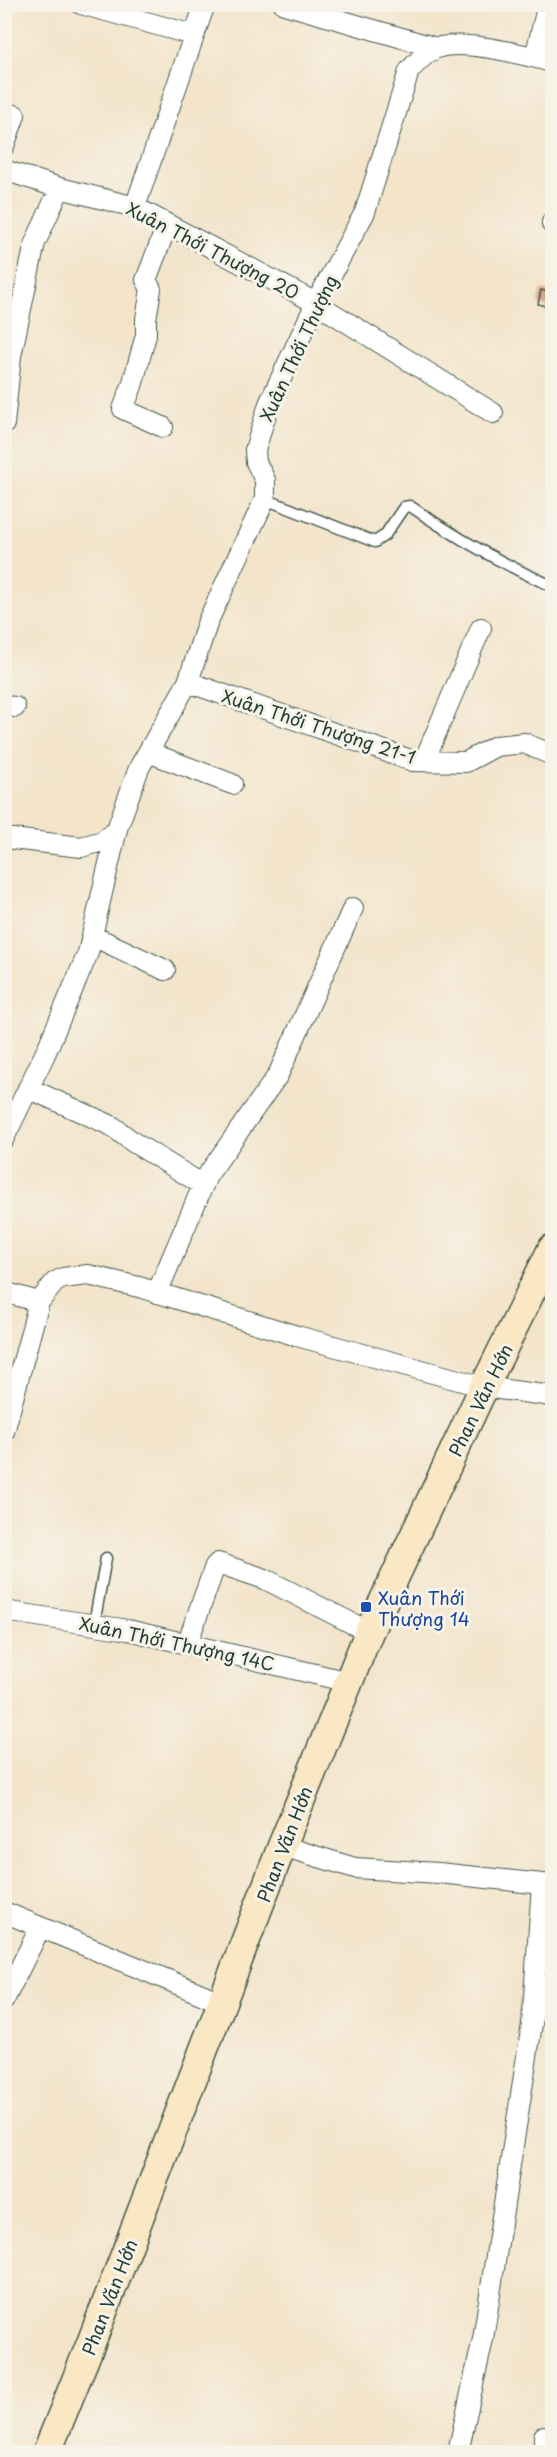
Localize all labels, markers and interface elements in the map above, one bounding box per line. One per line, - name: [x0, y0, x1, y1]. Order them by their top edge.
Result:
- street label: Xuân Thới Thượng 20: [122, 195, 304, 305]
- street label: Xuân Thới Thượng: [252, 270, 344, 426]
- street label: Xuân Thới Thượng 21-1: [219, 682, 419, 770]
- street label: Phan Văn Hớn: [441, 1339, 519, 1461]
- place label: Xuân Thới Thượng 14: [378, 1584, 470, 1632]
- marker: Xuân Thới Thượng 14: [359, 1600, 373, 1614]
- street label: Xuân Thới Thượng 14C: [77, 1609, 277, 1677]
- street label: Phan Văn Hớn: [249, 1782, 319, 1906]
- street label: Phan Văn Hớn: [74, 2235, 144, 2359]

